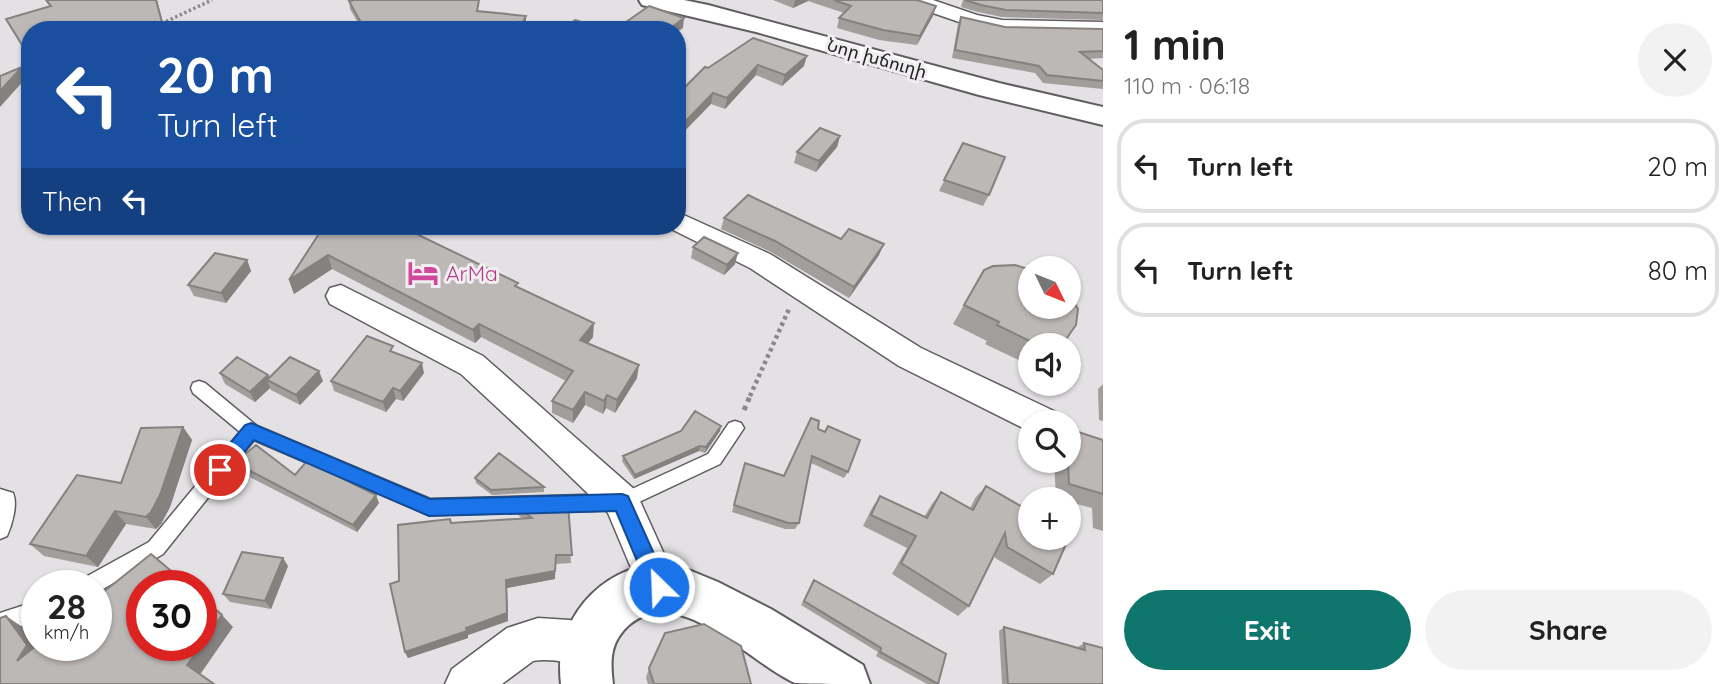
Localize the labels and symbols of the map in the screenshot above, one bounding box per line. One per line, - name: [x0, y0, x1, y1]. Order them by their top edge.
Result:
- street label: Նոր խճուղի: [824, 33, 930, 83]
- hotel icon: ArMa: [406, 256, 440, 290]
- north arrow: [1018, 256, 1082, 318]
- place label: ArMa: [446, 260, 498, 286]
- pin: [190, 440, 250, 500]
- position arrow: [622, 550, 696, 624]
- speed limit sign: 30: [126, 570, 217, 661]

